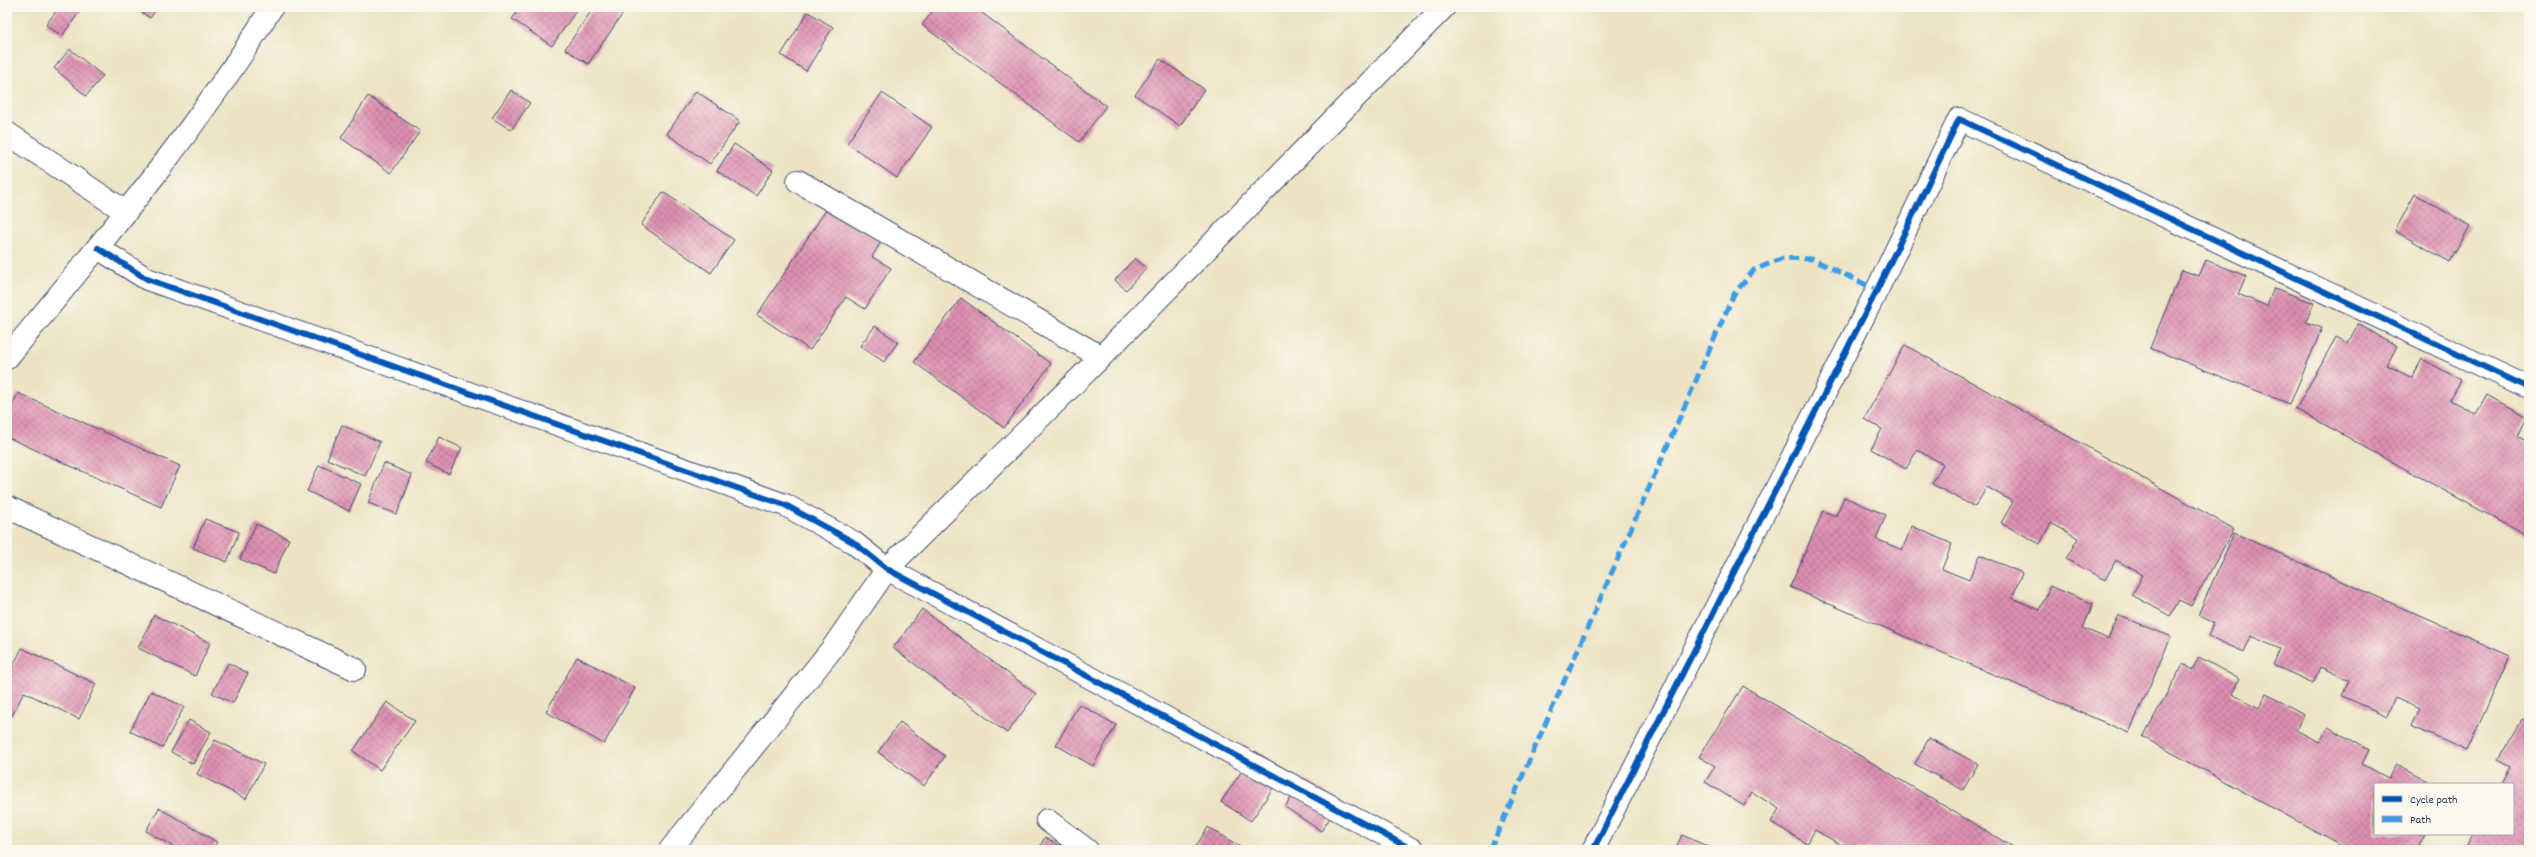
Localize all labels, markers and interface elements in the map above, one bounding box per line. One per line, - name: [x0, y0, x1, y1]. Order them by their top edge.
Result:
- legend: [2374, 783, 2514, 835]
- text: Cycle path: [2410, 792, 2458, 809]
- text: Path: [2410, 812, 2431, 829]

